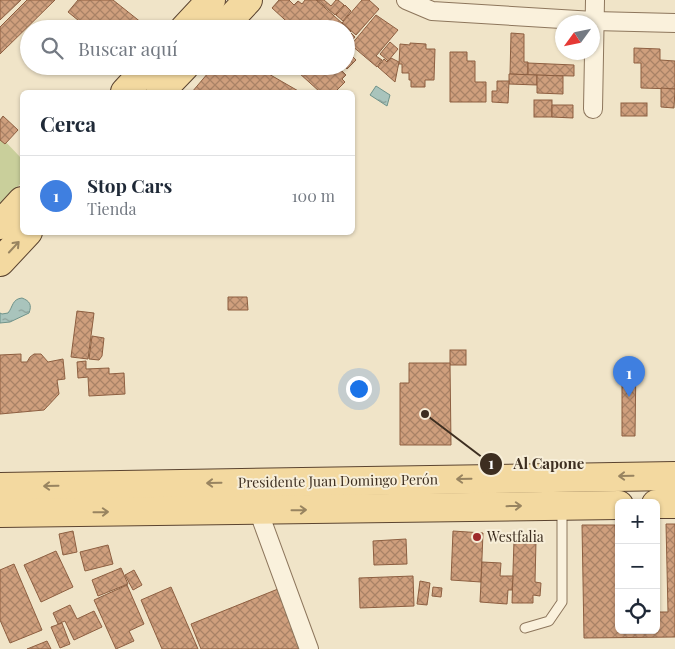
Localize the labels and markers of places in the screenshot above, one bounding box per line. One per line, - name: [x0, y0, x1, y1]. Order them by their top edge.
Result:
- pin: 1: [613, 356, 645, 397]
- callout: Al Capone: [479, 449, 595, 479]
- place label: Westfalia: [486, 527, 544, 546]
- marker: Westfalia: [471, 531, 483, 543]

